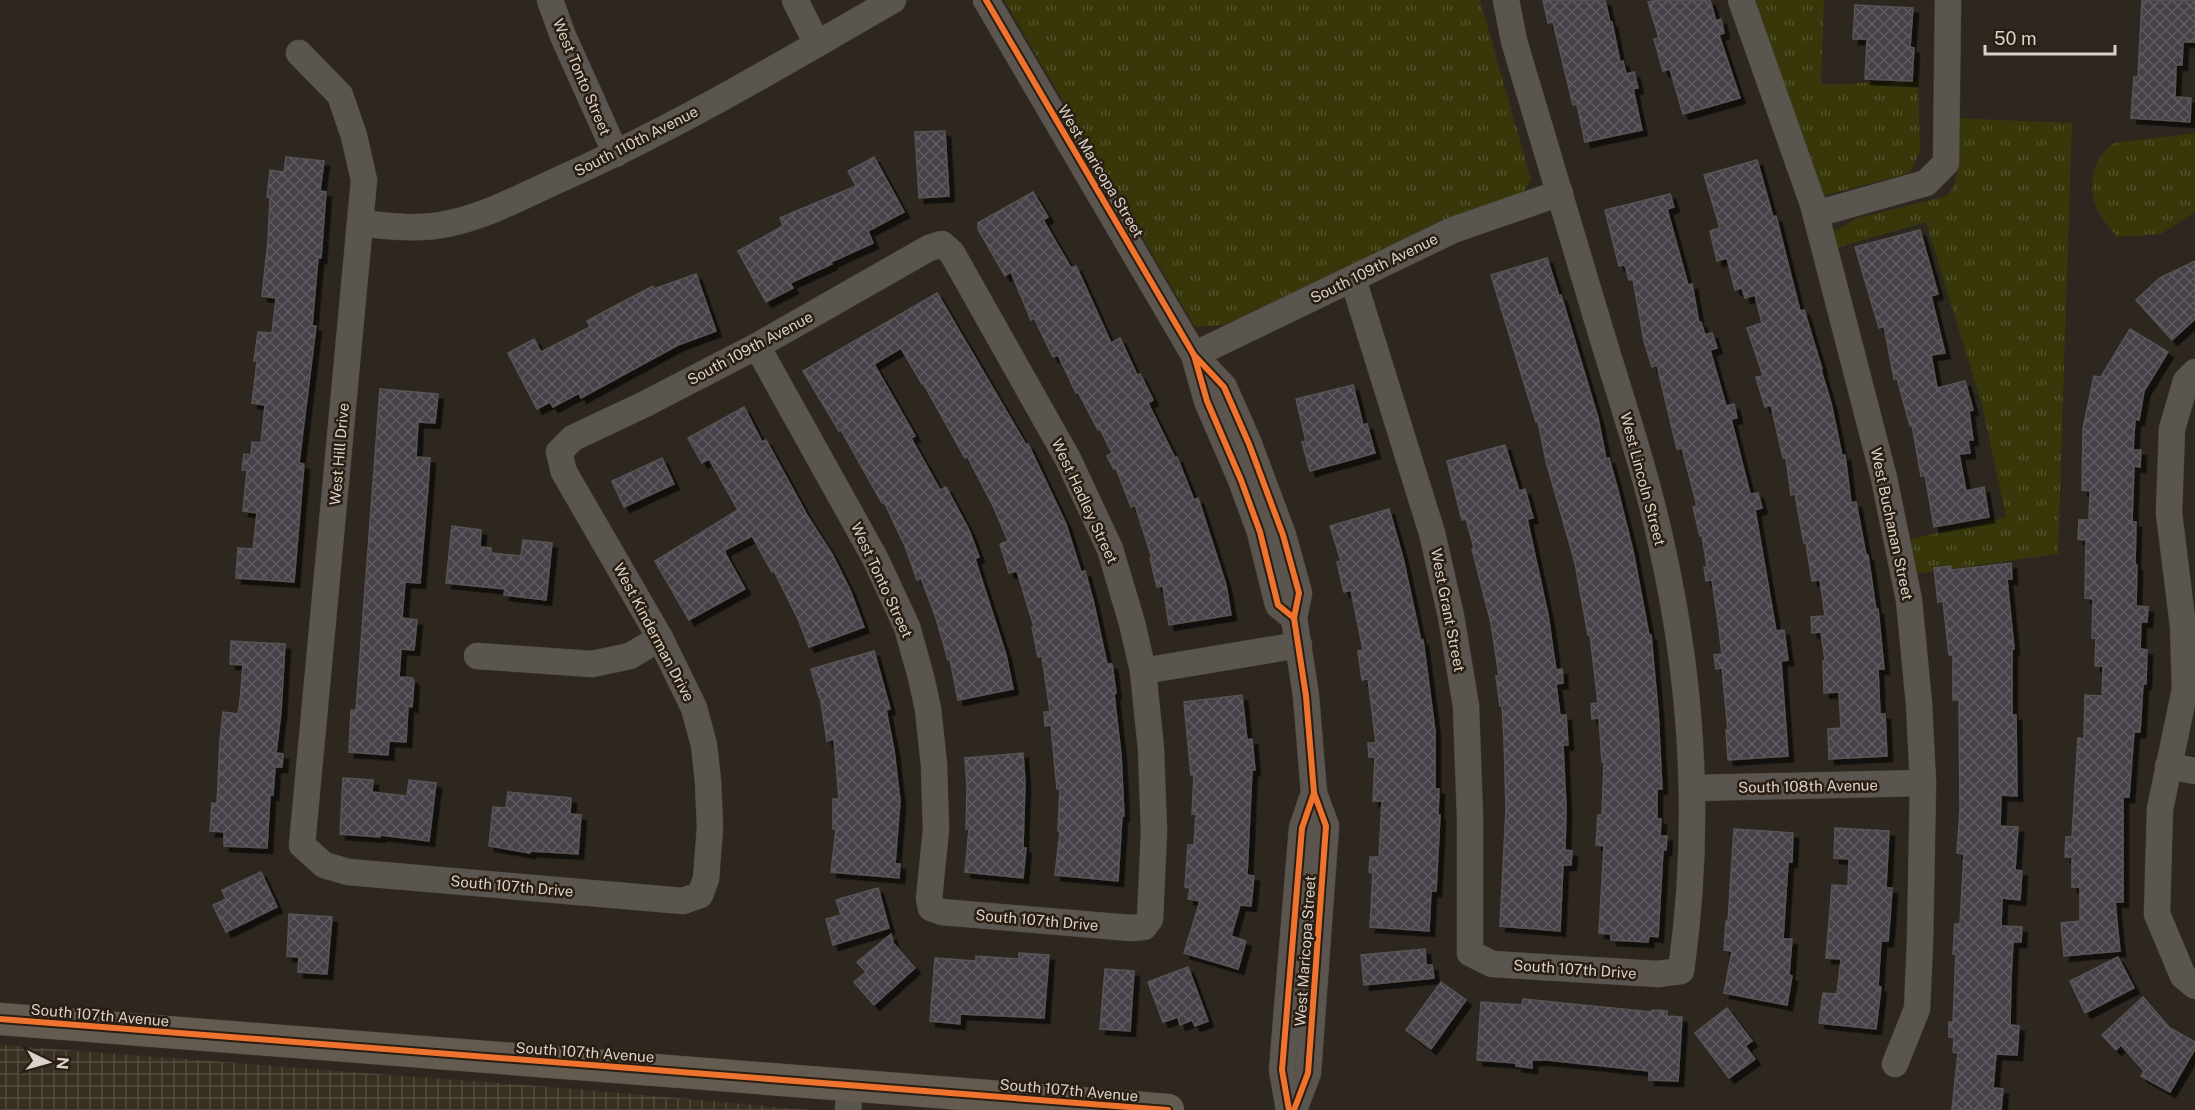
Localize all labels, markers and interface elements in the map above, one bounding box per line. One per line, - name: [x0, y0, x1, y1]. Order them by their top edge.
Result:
- street label: West Tonto Street: [550, 16, 614, 138]
- scale bar: [1985, 18, 2116, 56]
- text: 50 m: [1994, 28, 2037, 49]
- street label: South 110th Avenue: [571, 102, 701, 180]
- street label: West Maricopa Street: [1055, 102, 1147, 240]
- street label: South 109th Avenue: [1308, 230, 1440, 306]
- street label: South 109th Avenue: [684, 308, 816, 388]
- street label: West Hill Drive: [326, 402, 352, 506]
- street label: West Lincoln Street: [1617, 410, 1669, 548]
- street label: West Hadley Street: [1049, 436, 1121, 566]
- street label: West Buchanan Street: [1867, 446, 1917, 602]
- street label: West Tonto Street: [848, 520, 916, 640]
- street label: West Grant Street: [1428, 547, 1468, 673]
- street label: West Kinderman Drive: [610, 560, 698, 704]
- street label: South 108th Avenue: [1738, 776, 1878, 796]
- street label: South 107th Drive: [450, 872, 574, 900]
- street label: West Maricopa Street: [1291, 875, 1319, 1027]
- street label: South 107th Drive: [975, 906, 1099, 934]
- street label: South 107th Drive: [1513, 956, 1637, 982]
- street label: South 107th Avenue: [30, 1000, 170, 1030]
- north arrow: [18, 1032, 78, 1092]
- street label: South 107th Avenue: [515, 1039, 655, 1065]
- text: N: [52, 1056, 72, 1070]
- street label: South 107th Avenue: [999, 1075, 1139, 1105]

